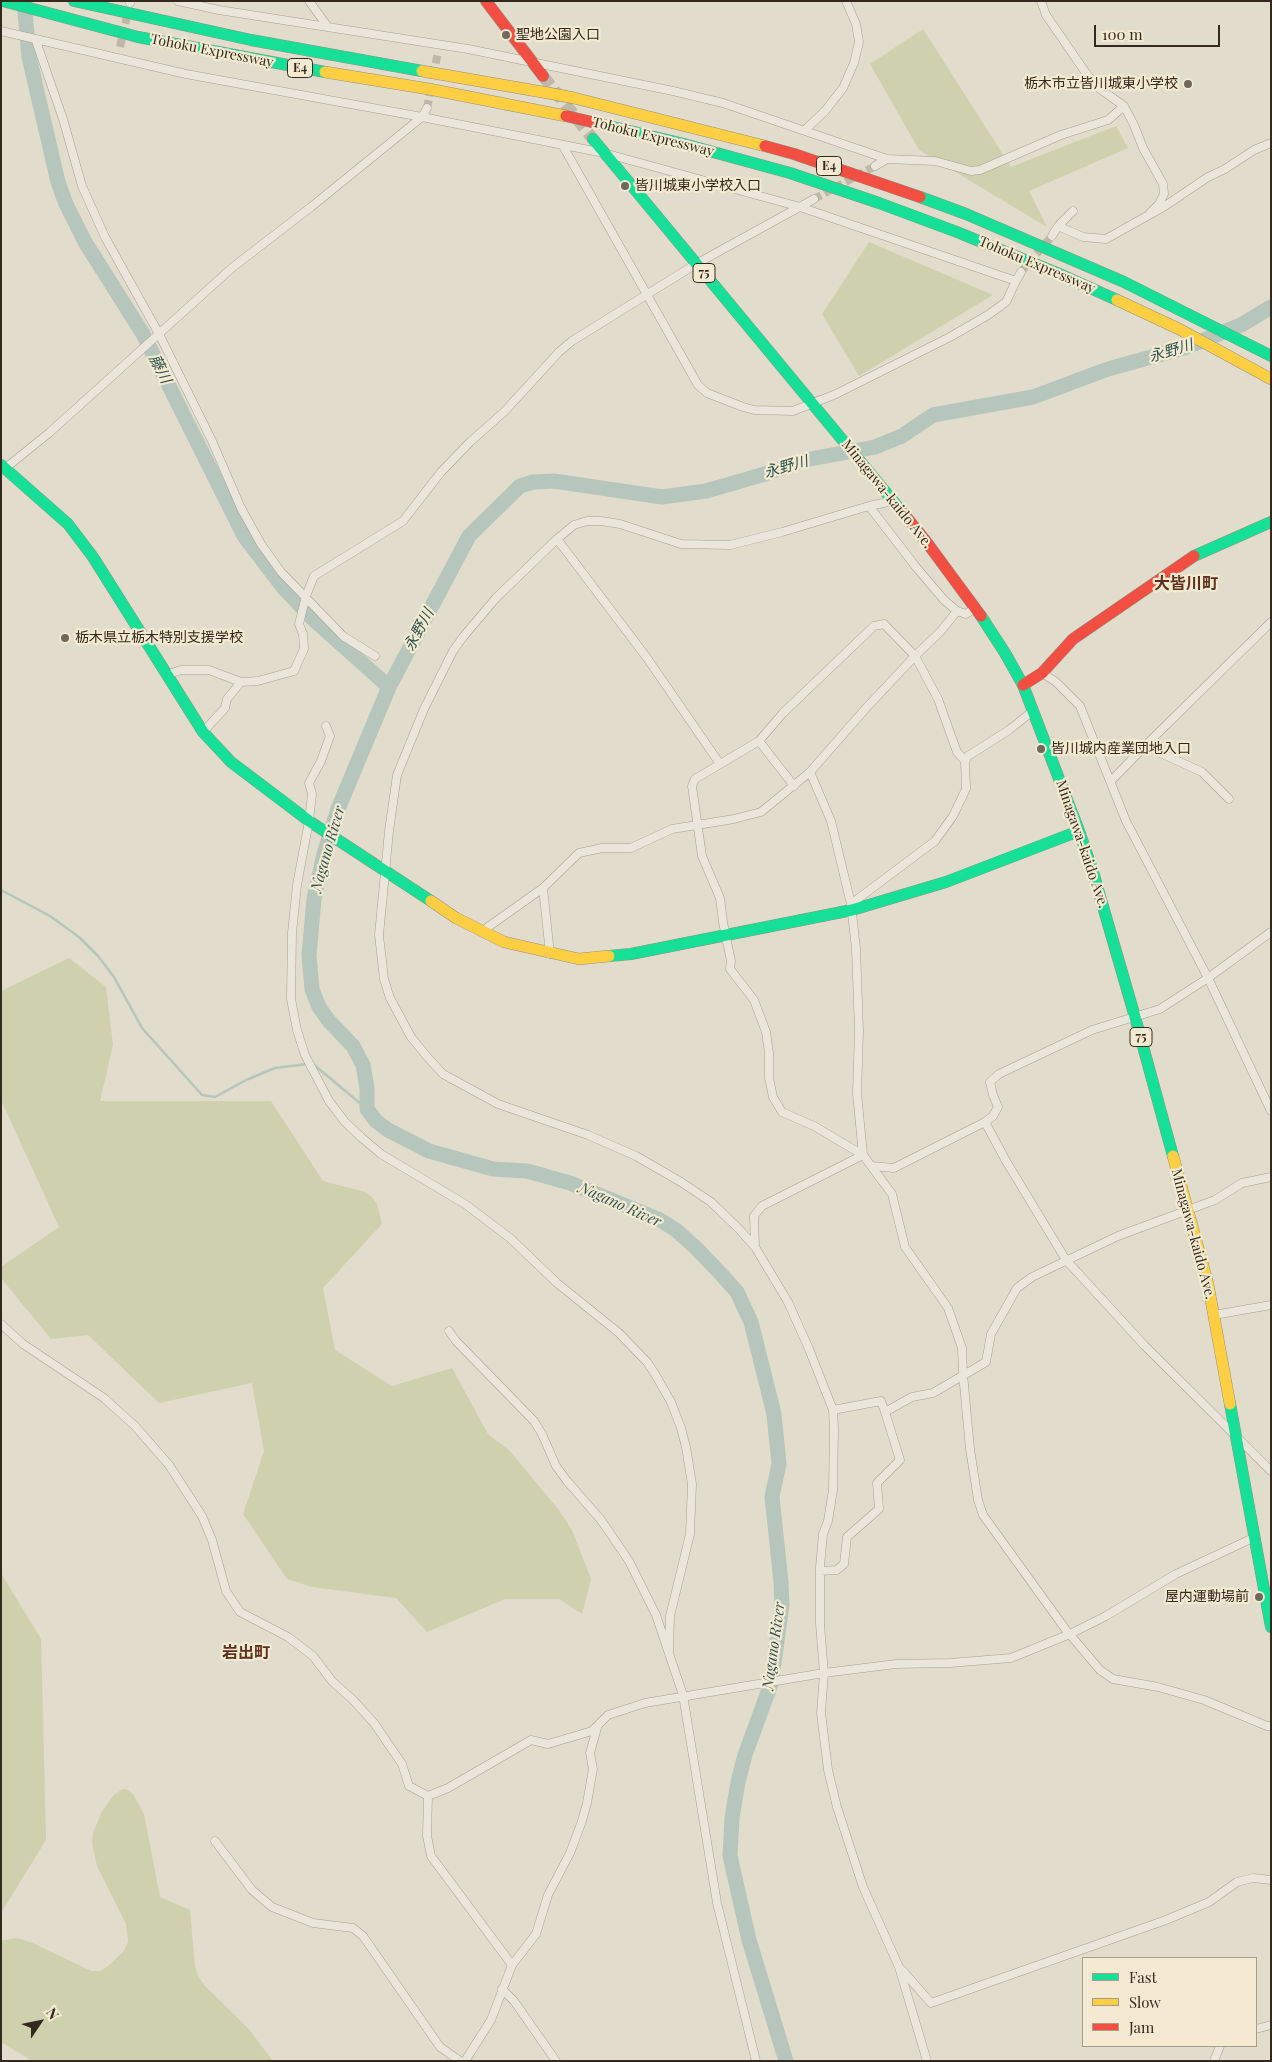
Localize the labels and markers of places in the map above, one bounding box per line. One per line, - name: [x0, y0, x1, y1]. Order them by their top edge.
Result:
- place label: 聖地公園入口: [516, 27, 600, 43]
- marker: 聖地公園入口: [500, 29, 512, 41]
- place label: 栃木市立皆川城東小学校: [1024, 76, 1178, 92]
- marker: 栃木市立皆川城東小学校: [1182, 78, 1194, 90]
- place label: 皆川城東小学校入口: [635, 178, 761, 194]
- marker: 皆川城東小学校入口: [619, 180, 631, 192]
- place label: 栃木県立栃木特別支援学校: [75, 630, 243, 646]
- marker: 栃木県立栃木特別支援学校: [59, 632, 71, 644]
- place label: 皆川城内産業団地入口: [1051, 741, 1191, 757]
- marker: 皆川城内産業団地入口: [1035, 743, 1047, 755]
- place label: 屋内運動場前: [1165, 1589, 1249, 1605]
- marker: 屋内運動場前: [1253, 1591, 1265, 1603]

